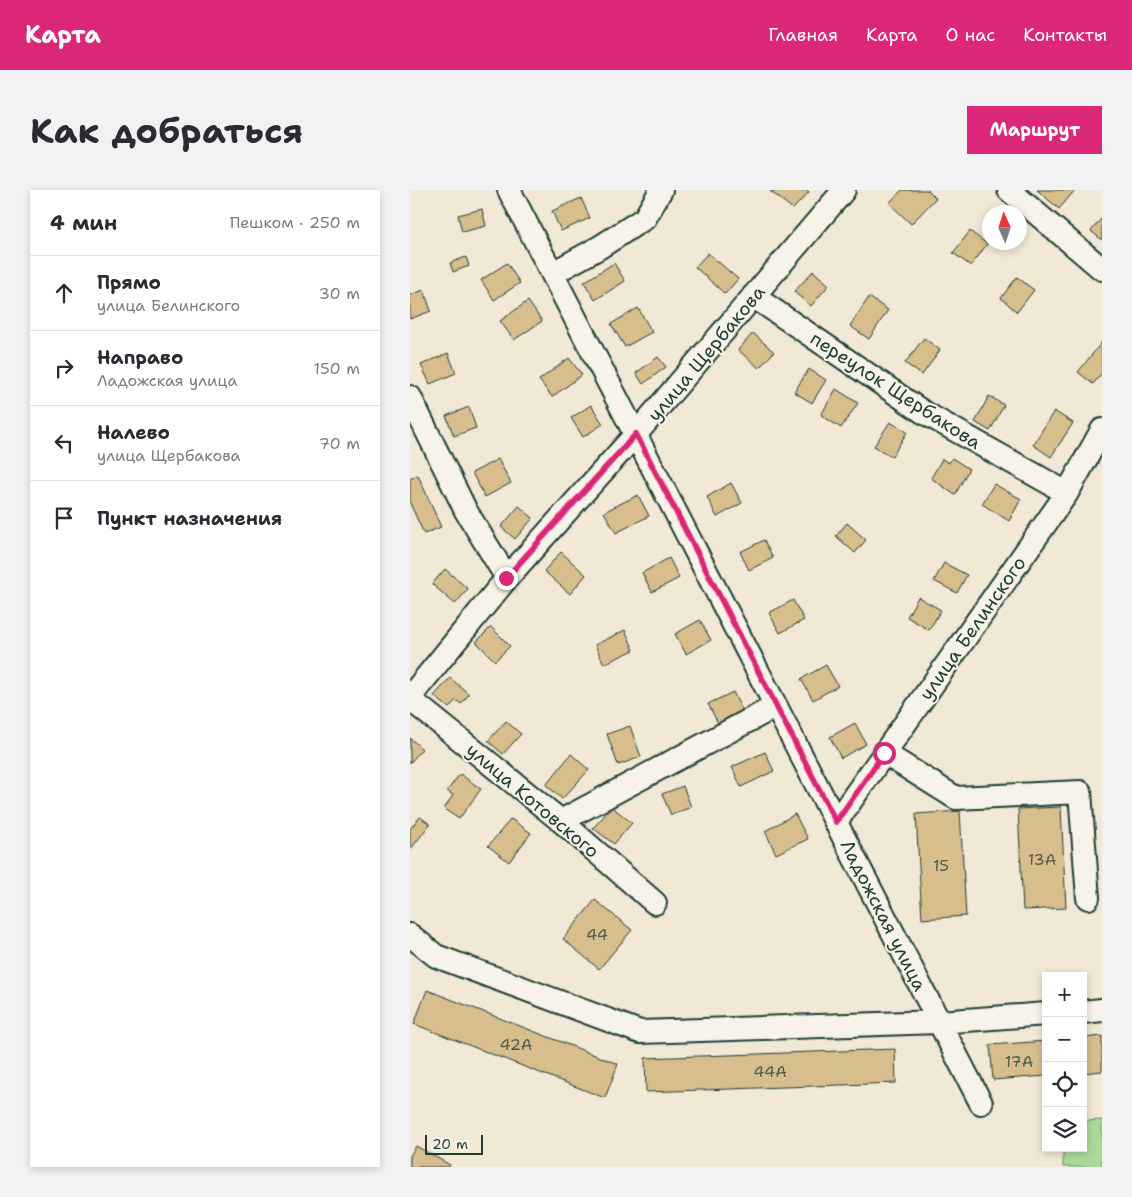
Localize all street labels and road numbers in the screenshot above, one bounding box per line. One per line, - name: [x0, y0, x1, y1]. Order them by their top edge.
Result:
- street label: улица Щербакова: [642, 280, 771, 427]
- street label: переулок Щербакова: [806, 326, 986, 455]
- street label: улица Белинского: [913, 551, 1031, 705]
- street label: улица Котовского: [461, 737, 604, 863]
- street label: Ладожская улица: [835, 835, 933, 995]

